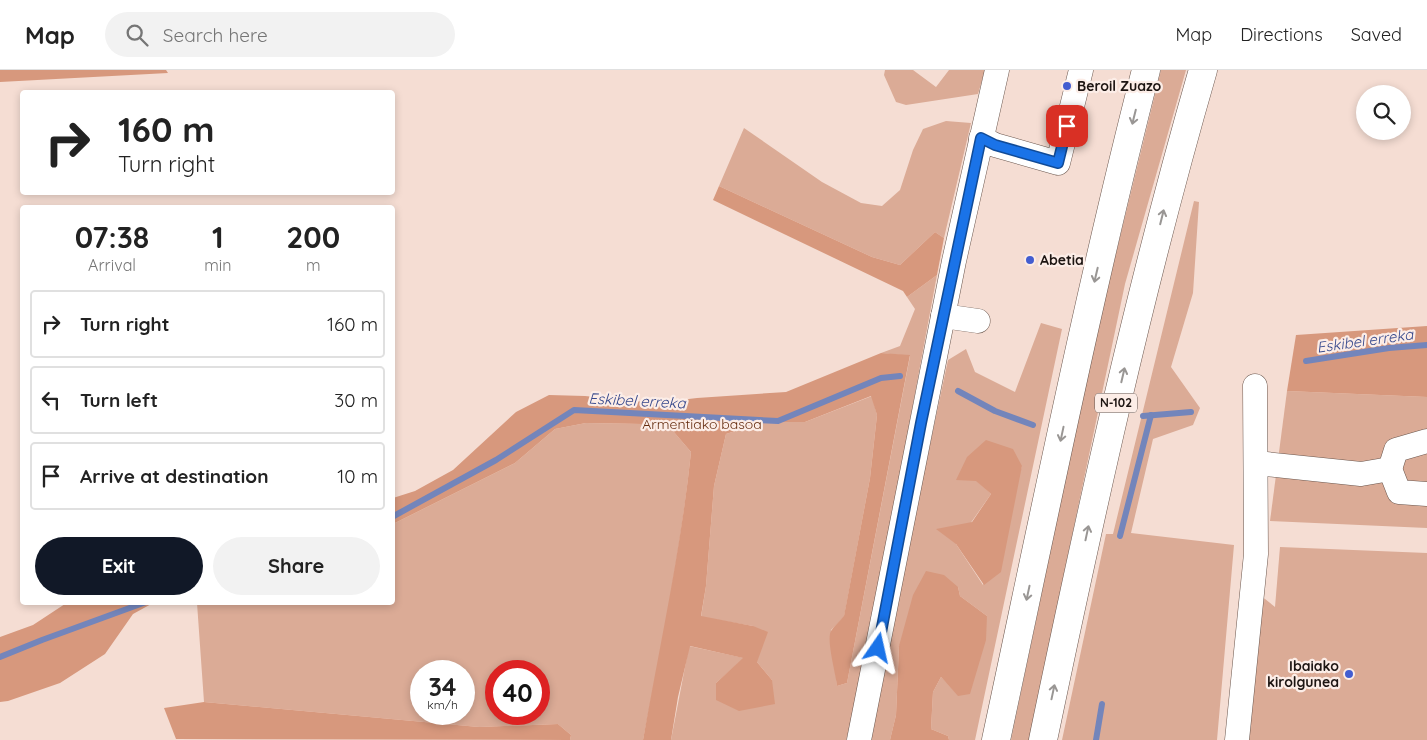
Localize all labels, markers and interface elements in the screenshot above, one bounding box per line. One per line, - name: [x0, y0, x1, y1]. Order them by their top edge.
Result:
- search box: [105, 12, 455, 57]
- text: Map: [25, 20, 75, 50]
- icon: search: [123, 21, 151, 49]
- text: Search here: [163, 23, 268, 47]
- text: Map: [1175, 23, 1212, 46]
- text: Directions: [1240, 23, 1323, 46]
- text: Saved: [1351, 23, 1402, 46]
- place label: Beroil Zuazo: [1077, 77, 1162, 95]
- marker: Beroil Zuazo: [1061, 80, 1073, 92]
- map controls: [1356, 85, 1411, 140]
- button: search: [1356, 85, 1411, 140]
- pin: [1046, 105, 1088, 147]
- text: 160 m: [118, 107, 215, 151]
- one-way arrow: [1128, 109, 1138, 125]
- icon: right: [35, 110, 100, 175]
- icon: arrive: [1053, 112, 1081, 140]
- text: Turn right: [118, 150, 215, 178]
- one-way arrow: [1158, 210, 1167, 226]
- text: 07:38: [75, 218, 149, 256]
- text: 1: [212, 218, 224, 256]
- text: 200: [286, 218, 340, 256]
- place label: Abetia: [1040, 251, 1084, 269]
- marker: Abetia: [1024, 254, 1036, 266]
- text: Arrival: [88, 255, 136, 275]
- text: min: [204, 255, 231, 275]
- text: m: [306, 255, 320, 275]
- one-way arrow: [1091, 267, 1101, 283]
- icon: right: [37, 310, 65, 338]
- text: Turn right: [80, 312, 169, 336]
- text: 160 m: [327, 312, 378, 336]
- water label: Eskibel erreka: [1316, 324, 1415, 357]
- one-way arrow: [1119, 367, 1128, 383]
- icon: left: [37, 386, 65, 414]
- text: Turn left: [80, 388, 158, 412]
- text: 30 m: [334, 388, 378, 412]
- water label: Eskibel erreka: [588, 388, 687, 413]
- road number: N-102: [1095, 393, 1137, 412]
- park label: Armentiako basoa: [642, 415, 762, 433]
- one-way arrow: [1057, 426, 1066, 442]
- icon: arrive: [37, 462, 65, 490]
- text: Arrive at destination: [80, 464, 269, 488]
- text: 10 m: [337, 464, 378, 488]
- one-way arrow: [1082, 526, 1092, 542]
- button: Exit: [35, 537, 203, 595]
- button: Share: [213, 537, 380, 595]
- one-way arrow: [1022, 585, 1032, 601]
- position arrow: [851, 621, 903, 673]
- place label: Ibaiako kirolgunea: [1267, 657, 1339, 691]
- speed limit sign: 40: [485, 660, 550, 725]
- marker: Ibaiako kirolgunea: [1343, 668, 1355, 680]
- text: 34: [428, 671, 457, 702]
- one-way arrow: [1049, 685, 1058, 701]
- text: km/h: [427, 697, 458, 712]

